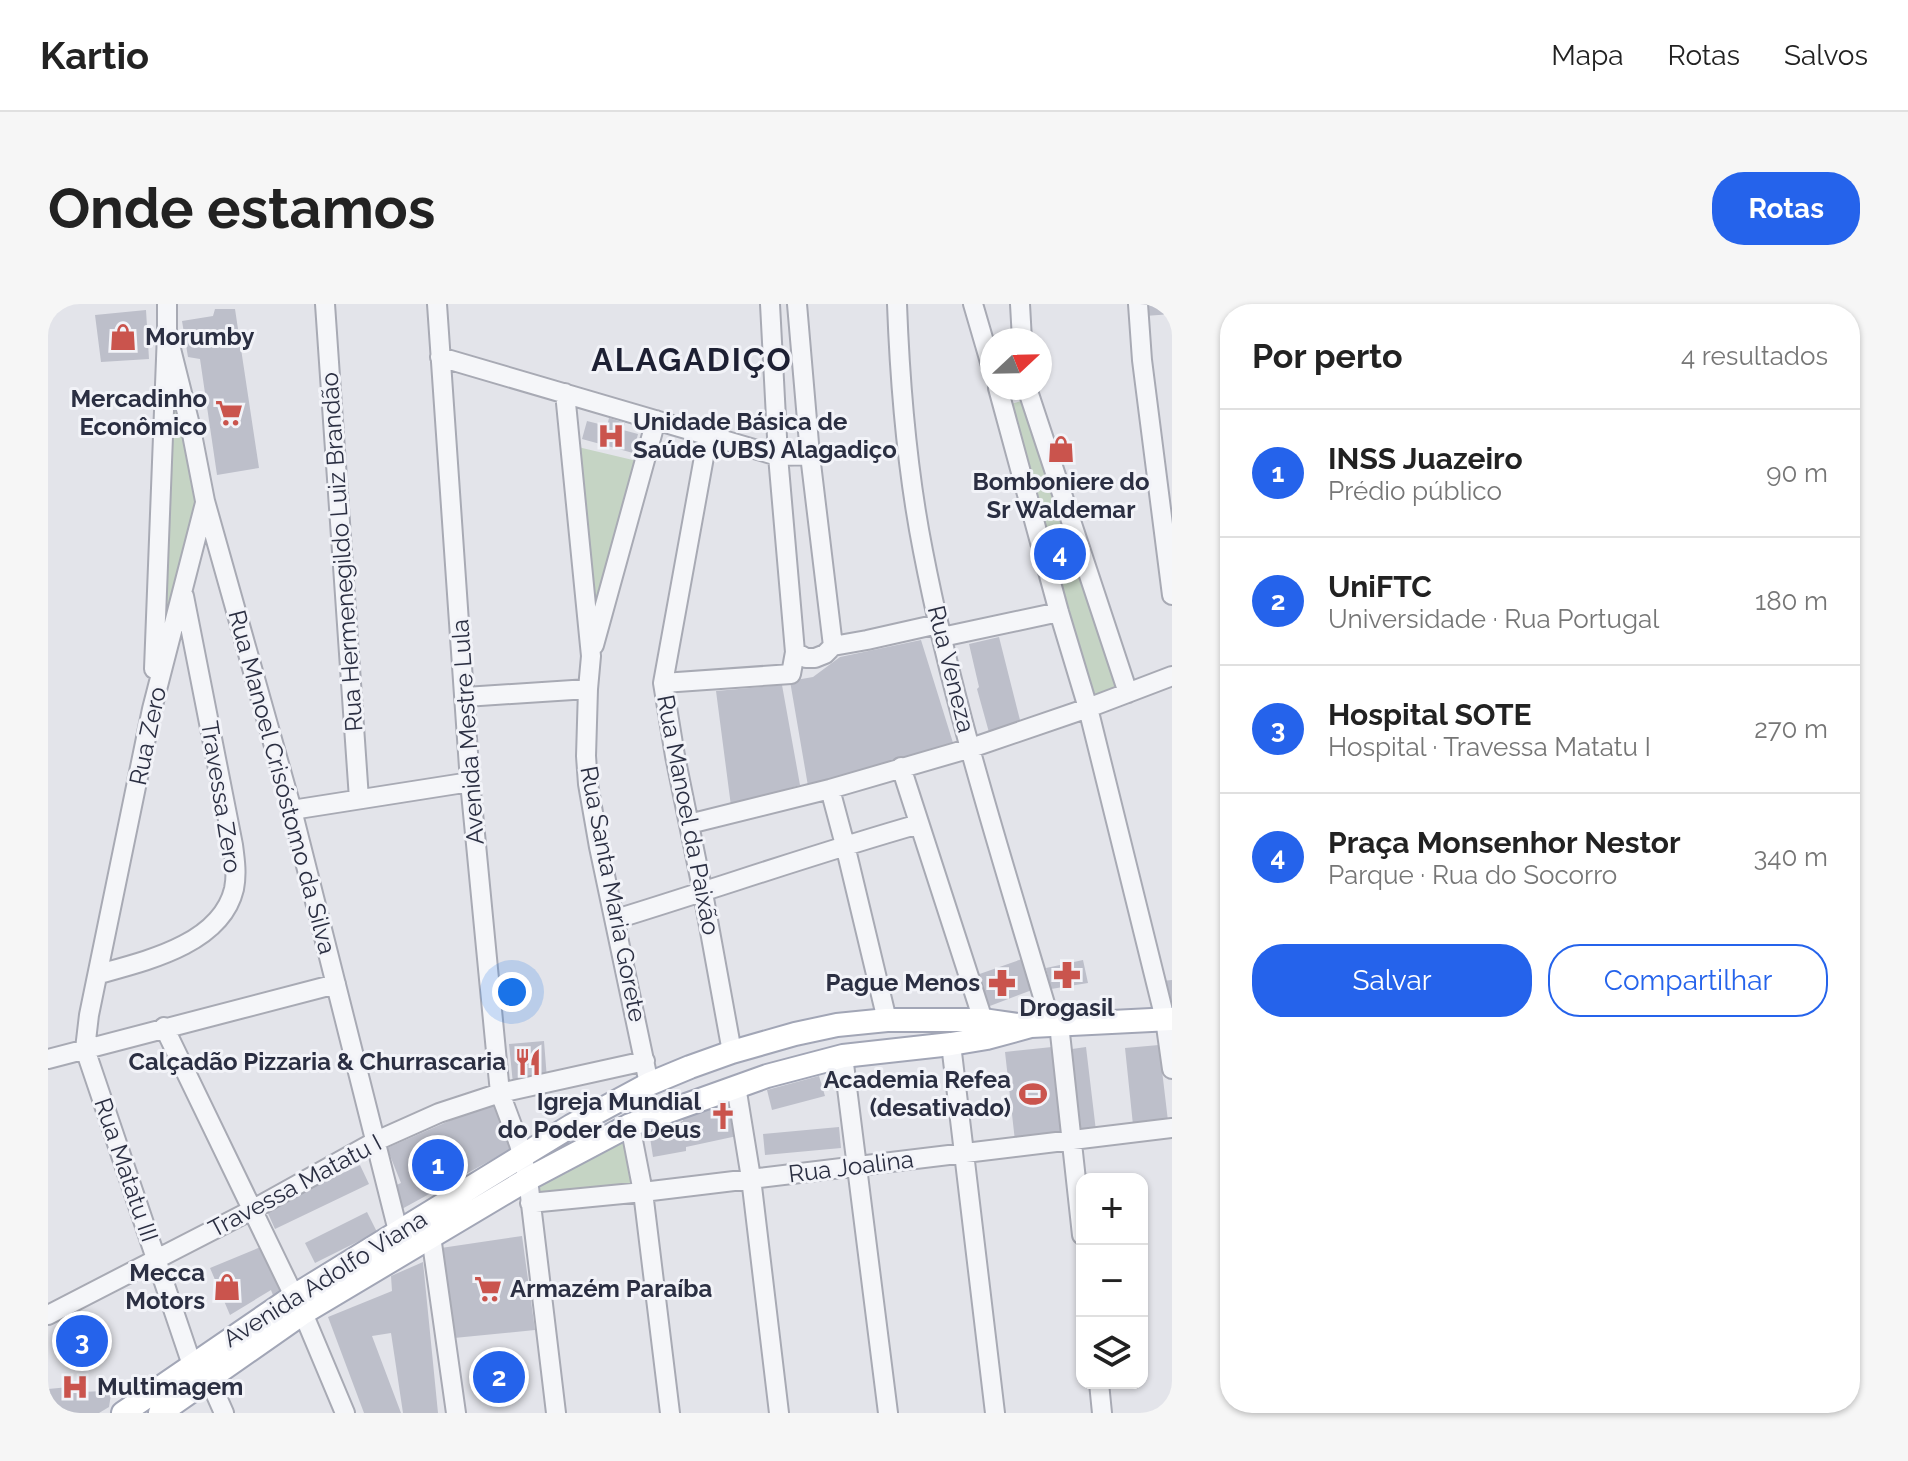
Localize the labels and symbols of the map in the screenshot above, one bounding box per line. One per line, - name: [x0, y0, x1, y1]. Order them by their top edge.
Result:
- shop icon: Morumby: [108, 322, 138, 352]
- place label: Morumby: [145, 322, 255, 351]
- north arrow: [980, 328, 1052, 400]
- district label: ALAGADIÇO: [591, 341, 793, 378]
- street label: Rua Hermenegildo Luiz Brandão: [314, 371, 369, 733]
- place label: Mercadinho Econômico: [71, 384, 207, 441]
- supermarket icon: Mercadinho Econômico: [214, 398, 244, 428]
- place label: Unidade Básica de Saúde (UBS) Alagadiço: [633, 407, 897, 464]
- hospital icon: Unidade Básica de Saúde (UBS) Alagadiço: [596, 421, 626, 451]
- shop icon: Bomboniere do Sr Waldemar: [1046, 434, 1076, 464]
- place label: Bomboniere do Sr Waldemar: [972, 467, 1150, 524]
- pin: 4: [1034, 524, 1086, 584]
- street label: Rua Veneza: [922, 602, 981, 735]
- street label: Rua Manoel Crisóstomo da Silva: [223, 607, 342, 957]
- street label: Avenida Mestre Lula: [445, 618, 490, 846]
- street label: Rua Zero: [123, 684, 172, 788]
- street label: Rua Manoel da Paixão: [651, 692, 726, 937]
- street label: Travessa Zero: [195, 719, 248, 875]
- street label: Rua Santa Maria Gorete: [574, 764, 653, 1024]
- pharmacy icon: Drogasil: [1052, 960, 1082, 990]
- place label: Pague Menos: [825, 968, 980, 997]
- pharmacy icon: Pague Menos: [987, 968, 1017, 998]
- your location: [492, 972, 532, 1012]
- place label: Drogasil: [1019, 993, 1115, 1022]
- place label: Calçadão Pizzaria & Churrascaria: [129, 1047, 506, 1076]
- restaurant icon: Calçadão Pizzaria & Churrascaria: [513, 1047, 543, 1077]
- place label: Academia Refea (desativado): [823, 1065, 1011, 1122]
- sports icon: Academia Refea (desativado): [1018, 1079, 1048, 1109]
- place label: Igreja Mundial do Poder de Deus: [498, 1087, 701, 1144]
- street label: Rua Matatu III: [88, 1094, 165, 1246]
- church icon: Igreja Mundial do Poder de Deus: [708, 1101, 738, 1131]
- street label: Travessa Matatu I: [203, 1128, 386, 1243]
- pin: 1: [412, 1135, 464, 1195]
- street label: Rua Joalina: [787, 1144, 915, 1189]
- street label: Avenida Adolfo Viana: [217, 1204, 432, 1353]
- place label: Mecca Motors: [125, 1258, 205, 1315]
- shop icon: Mecca Motors: [212, 1272, 242, 1302]
- supermarket icon: Armazém Paraíba: [473, 1274, 503, 1304]
- place label: Armazém Paraíba: [510, 1274, 713, 1303]
- pin: 3: [56, 1311, 108, 1371]
- pin: 2: [473, 1347, 525, 1407]
- hospital icon: Multimagem: [60, 1372, 90, 1402]
- place label: Multimagem: [97, 1372, 243, 1401]

